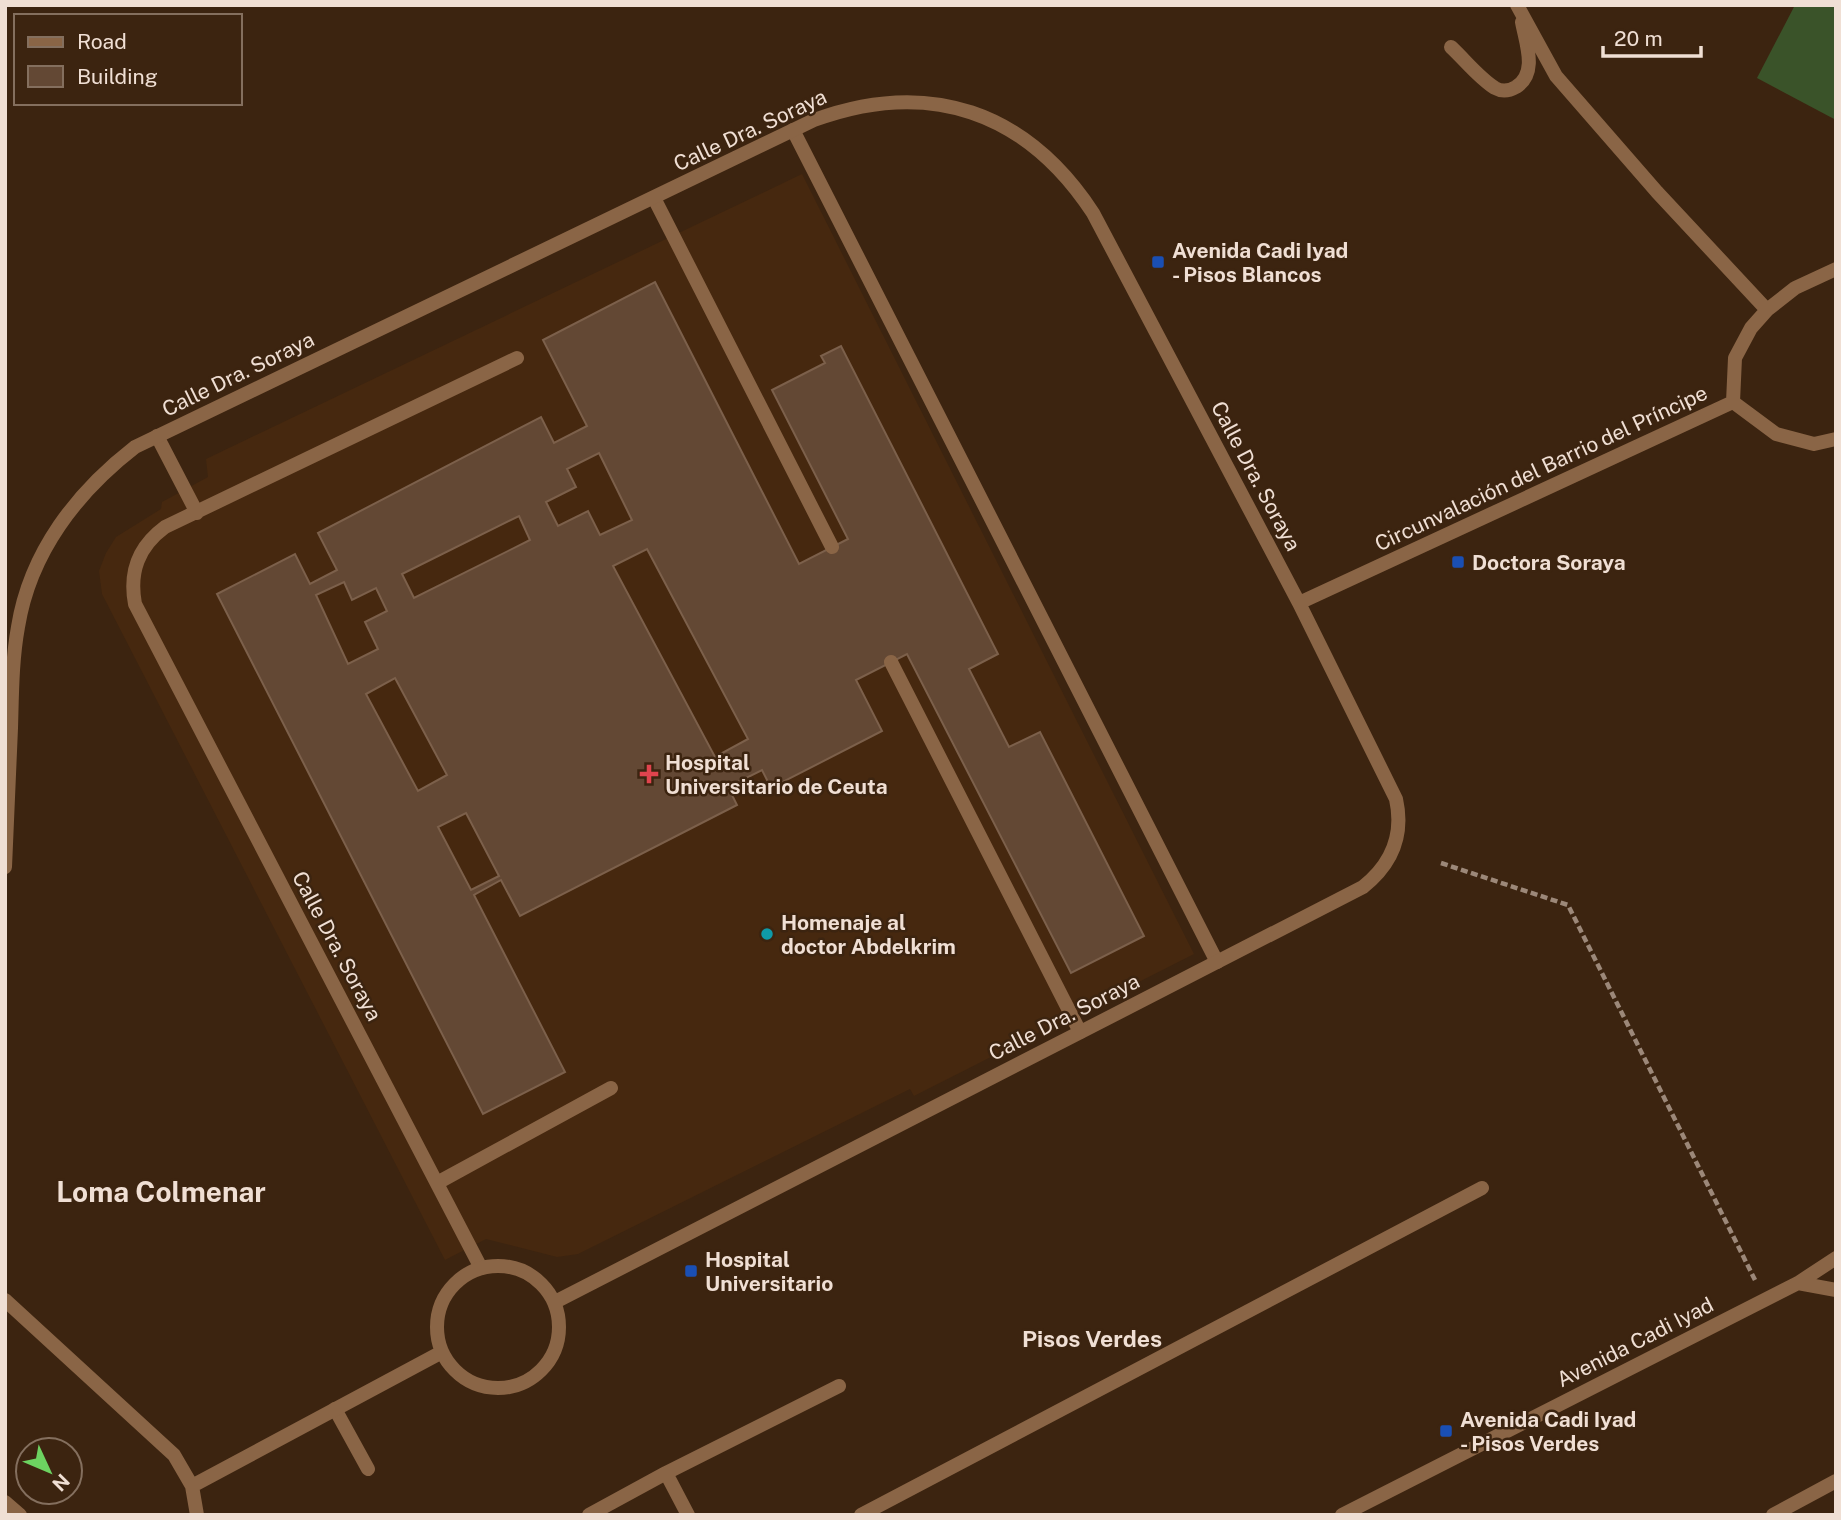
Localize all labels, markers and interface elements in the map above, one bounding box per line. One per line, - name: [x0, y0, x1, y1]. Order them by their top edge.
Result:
- legend: [14, 14, 242, 105]
- scale bar: [1603, 14, 1701, 58]
- text: 20 m: [1614, 26, 1663, 51]
- text: Road: [77, 29, 127, 54]
- text: Building: [77, 64, 158, 89]
- street label: Calle Dra. Soraya: [669, 84, 831, 176]
- place label: Avenida Cadi Iyad - Pisos Blancos: [1172, 238, 1348, 287]
- marker: Avenida Cadi Iyad - Pisos Blancos: [1150, 254, 1166, 270]
- street label: Calle Dra. Soraya: [158, 326, 318, 422]
- street label: Circunvalación del Barrio del Príncipe: [1371, 380, 1711, 556]
- street label: Calle Dra. Soraya: [1206, 397, 1306, 555]
- place label: Doctora Soraya: [1472, 550, 1626, 575]
- marker: Doctora Soraya: [1450, 554, 1466, 570]
- place label: Hospital Universitario de Ceuta: [665, 750, 888, 799]
- marker: Hospital Universitario de Ceuta: [639, 764, 659, 784]
- street label: Calle Dra. Soraya: [287, 867, 387, 1025]
- place label: Homenaje al doctor Abdelkrim: [781, 910, 956, 959]
- marker: Homenaje al doctor Abdelkrim: [759, 926, 775, 942]
- street label: Calle Dra. Soraya: [984, 968, 1144, 1066]
- district label: Loma Colmenar: [56, 1175, 266, 1208]
- place label: Hospital Universitario: [705, 1247, 833, 1296]
- marker: Hospital Universitario: [683, 1263, 699, 1279]
- street label: Avenida Cadi Iyad: [1553, 1292, 1717, 1392]
- district label: Pisos Verdes: [1022, 1325, 1162, 1352]
- place label: Avenida Cadi Iyad - Pisos Verdes: [1460, 1407, 1636, 1456]
- marker: Avenida Cadi Iyad - Pisos Verdes: [1438, 1423, 1454, 1439]
- north arrow: [14, 1436, 84, 1506]
- text: N: [48, 1470, 74, 1496]

